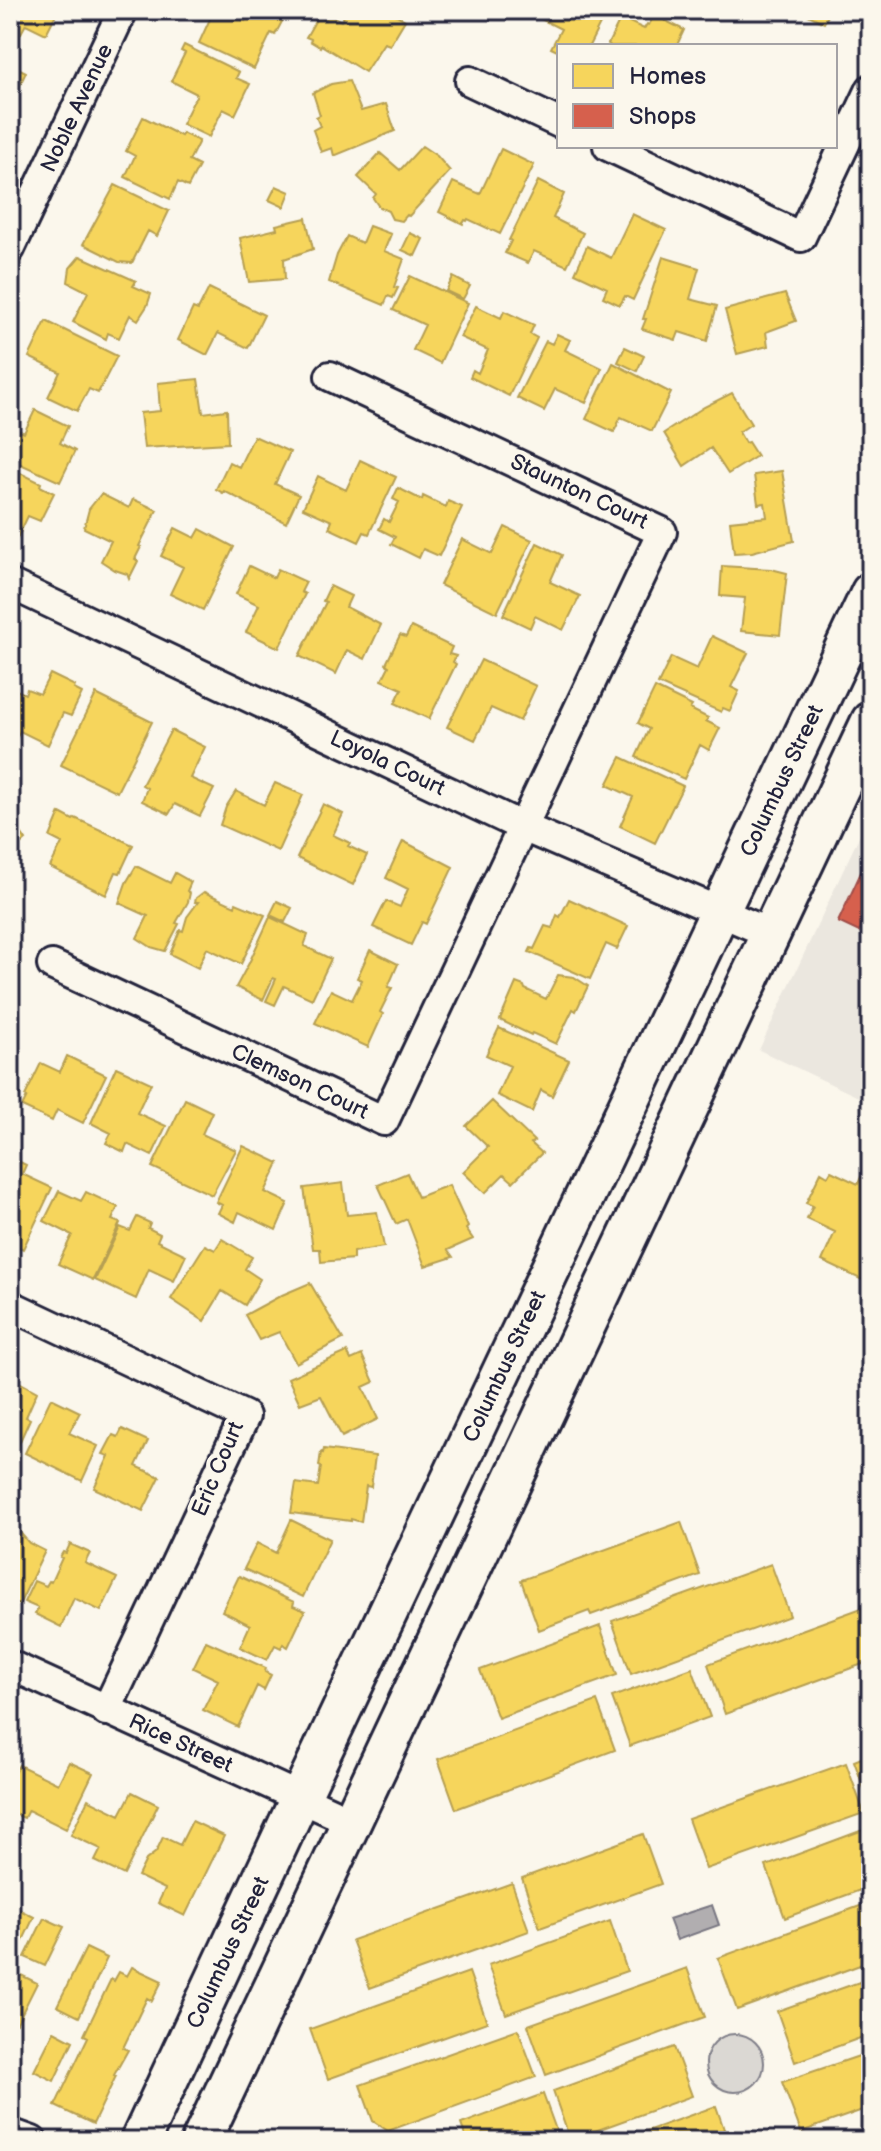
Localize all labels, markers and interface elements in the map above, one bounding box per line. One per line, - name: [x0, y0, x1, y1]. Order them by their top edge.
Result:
- street label: Noble Avenue: [35, 39, 119, 177]
- legend: [557, 44, 837, 148]
- text: Homes: [629, 62, 706, 91]
- text: Shops: [629, 102, 696, 131]
- street label: Staunton Court: [506, 448, 652, 536]
- street label: Columbus Street: [734, 700, 829, 861]
- street label: Loyola Court: [326, 724, 450, 802]
- street label: Clemson Court: [227, 1038, 373, 1125]
- street label: Columbus Street: [457, 1286, 552, 1447]
- street label: Eric Court: [186, 1417, 250, 1520]
- street label: Rice Street: [125, 1708, 238, 1779]
- street label: Columbus Street: [181, 1872, 275, 2033]

